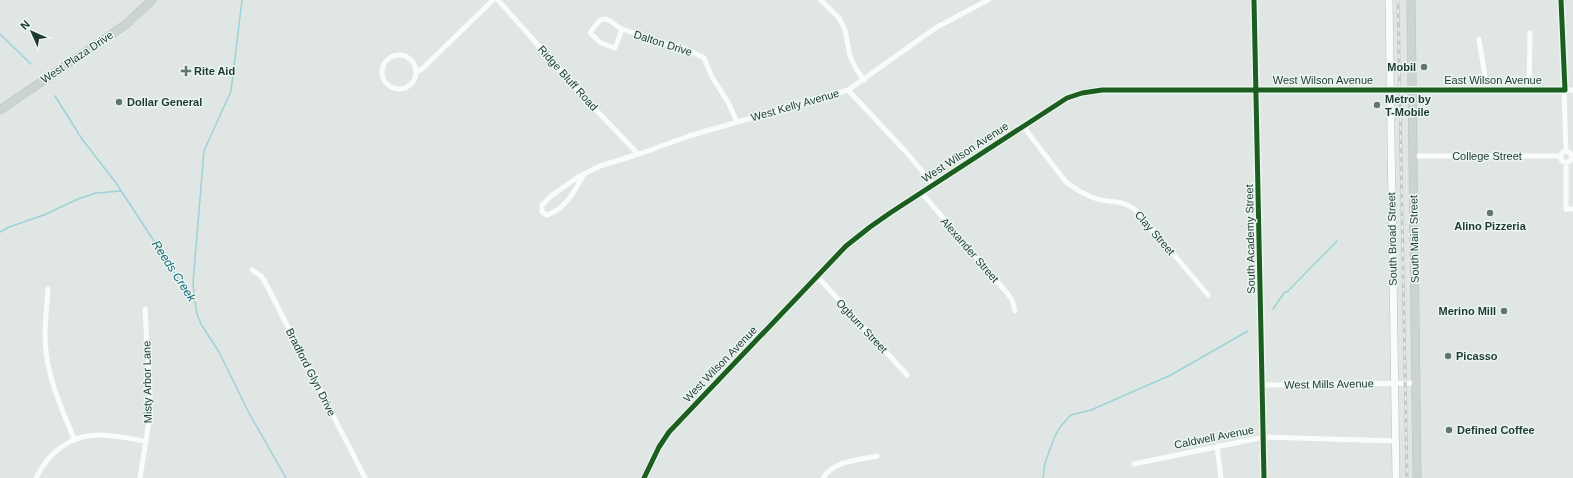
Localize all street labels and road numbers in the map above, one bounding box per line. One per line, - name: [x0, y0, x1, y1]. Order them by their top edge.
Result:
- street label: West Plaza Drive: [39, 28, 115, 86]
- street label: Dalton Drive: [632, 28, 694, 58]
- street label: Ridge Bluff Road: [536, 43, 600, 113]
- street label: West Wilson Avenue: [1273, 74, 1373, 86]
- street label: East Wilson Avenue: [1444, 74, 1542, 86]
- street label: West Kelly Avenue: [749, 87, 841, 123]
- street label: West Wilson Avenue: [920, 120, 1010, 184]
- street label: College Street: [1452, 150, 1522, 162]
- street label: South Academy Street: [1243, 184, 1257, 294]
- street label: South Broad Street: [1385, 192, 1399, 286]
- street label: South Main Street: [1407, 195, 1421, 283]
- street label: Clay Street: [1133, 209, 1177, 257]
- street label: Alexander Street: [939, 215, 1001, 285]
- street label: Ogburn Street: [834, 297, 890, 355]
- street label: West Wilson Avenue: [681, 324, 759, 404]
- street label: Bradford Glyn Drive: [284, 326, 338, 418]
- street label: Misty Arbor Lane: [140, 341, 154, 423]
- street label: West Mills Avenue: [1284, 377, 1374, 391]
- street label: Caldwell Avenue: [1173, 423, 1255, 451]

